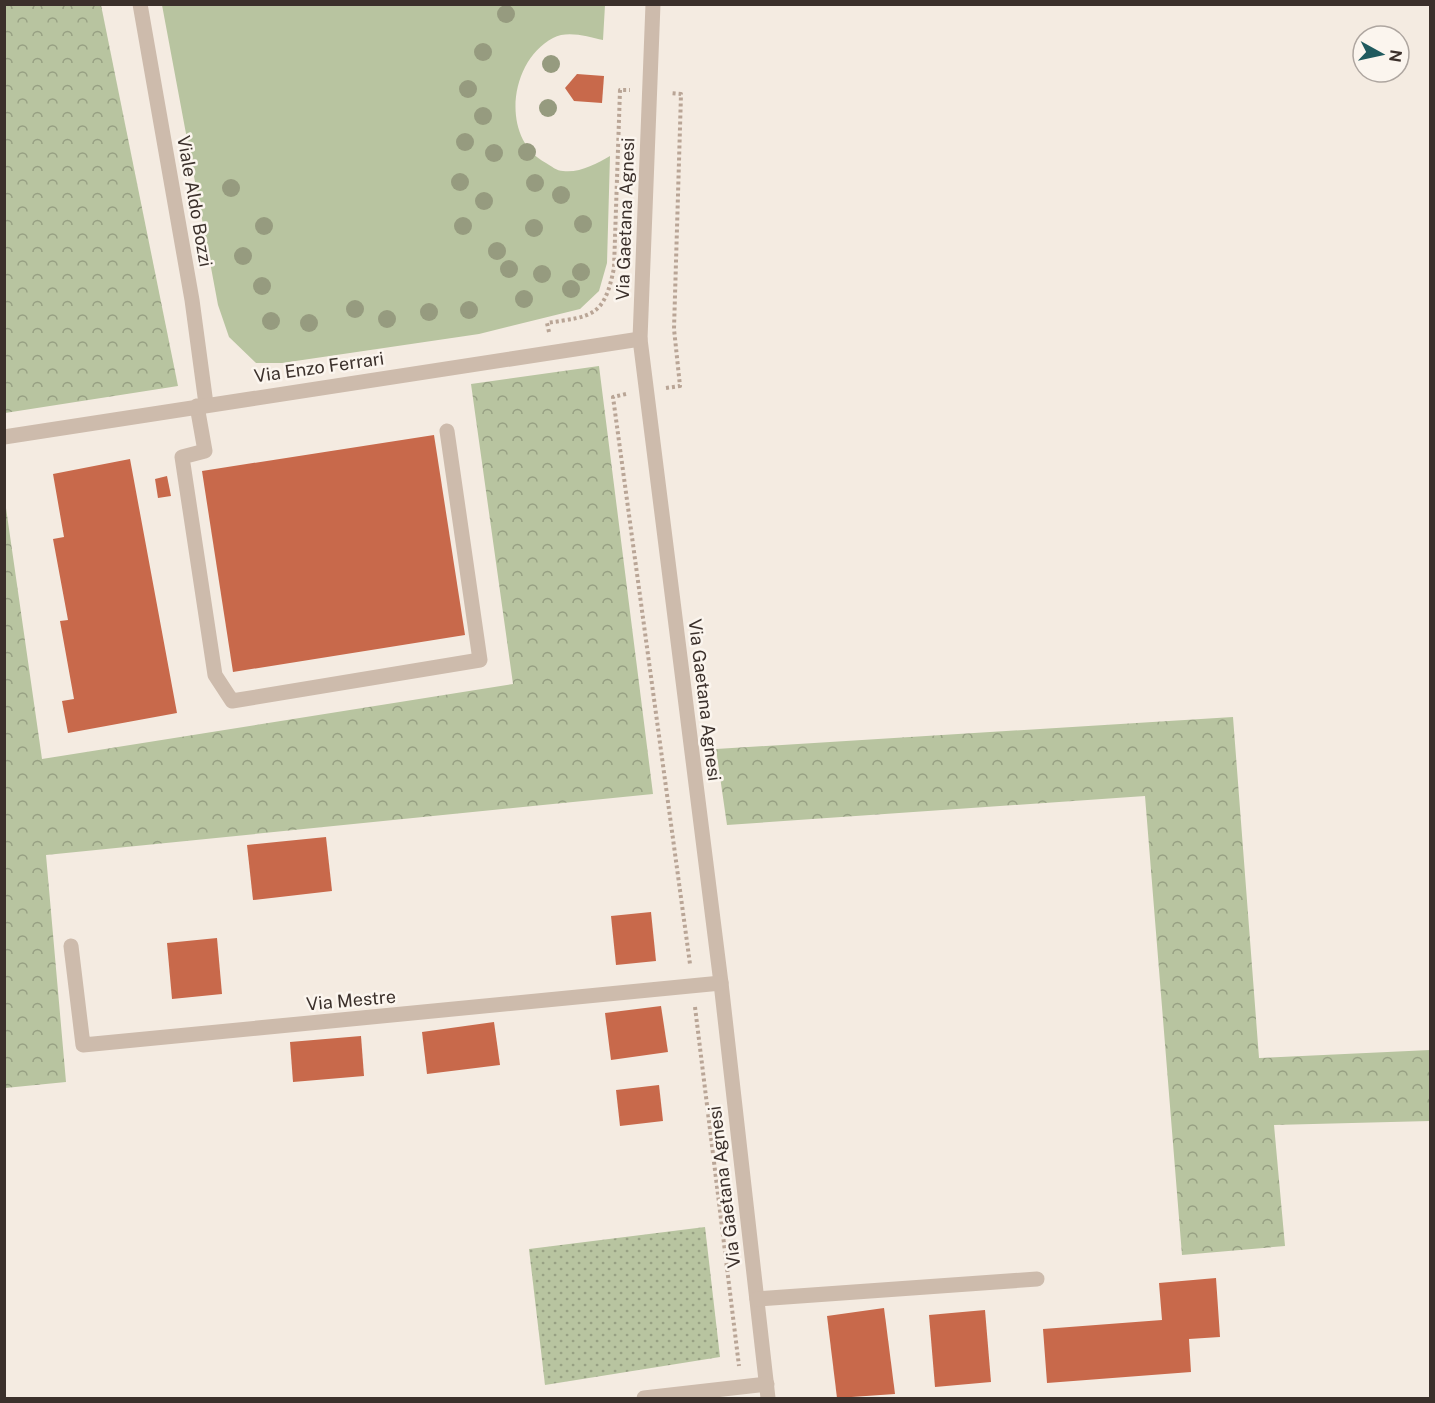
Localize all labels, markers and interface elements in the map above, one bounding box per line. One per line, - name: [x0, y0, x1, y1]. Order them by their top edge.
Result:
- north arrow: [1351, 24, 1411, 84]
- text: N: [1385, 48, 1406, 64]
- street label: Viale Aldo Bozzi: [173, 134, 217, 268]
- street label: Via Gaetana Agnesi: [612, 137, 638, 301]
- street label: Via Enzo Ferrari: [253, 347, 385, 387]
- street label: Via Gaetana Agnesi: [685, 618, 725, 782]
- street label: Via Mestre: [305, 986, 397, 1014]
- street label: Via Gaetana Agnesi: [704, 1105, 744, 1269]

